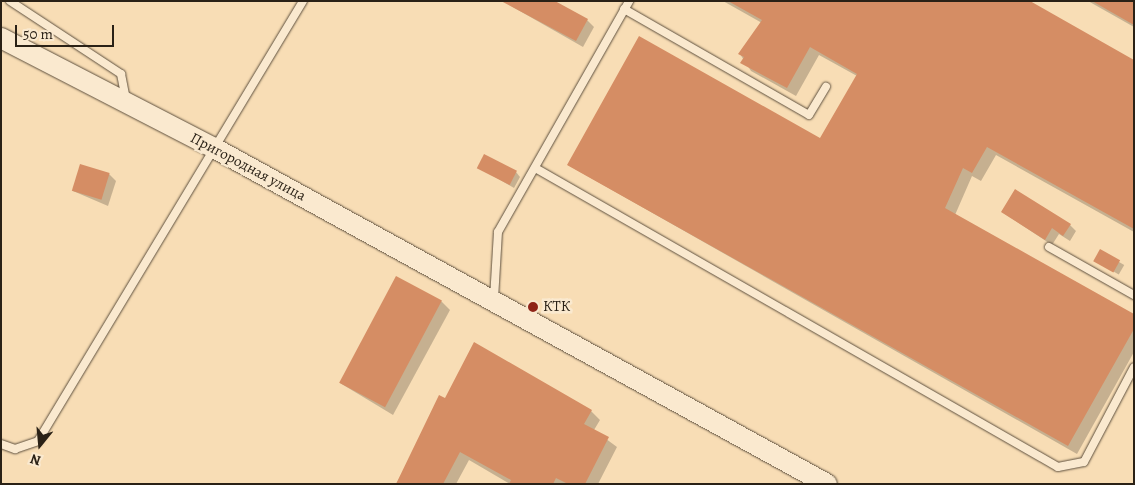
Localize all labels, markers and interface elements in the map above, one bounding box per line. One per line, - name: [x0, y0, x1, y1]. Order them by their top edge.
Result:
- scale bar: [18, 15, 116, 47]
- text: 50 m: [23, 24, 53, 44]
- street label: Пригородная улица: [187, 129, 309, 205]
- place label: КТК: [543, 298, 570, 316]
- marker: КТК: [527, 301, 539, 313]
- north arrow: [15, 420, 65, 470]
- text: N: [28, 449, 43, 470]

